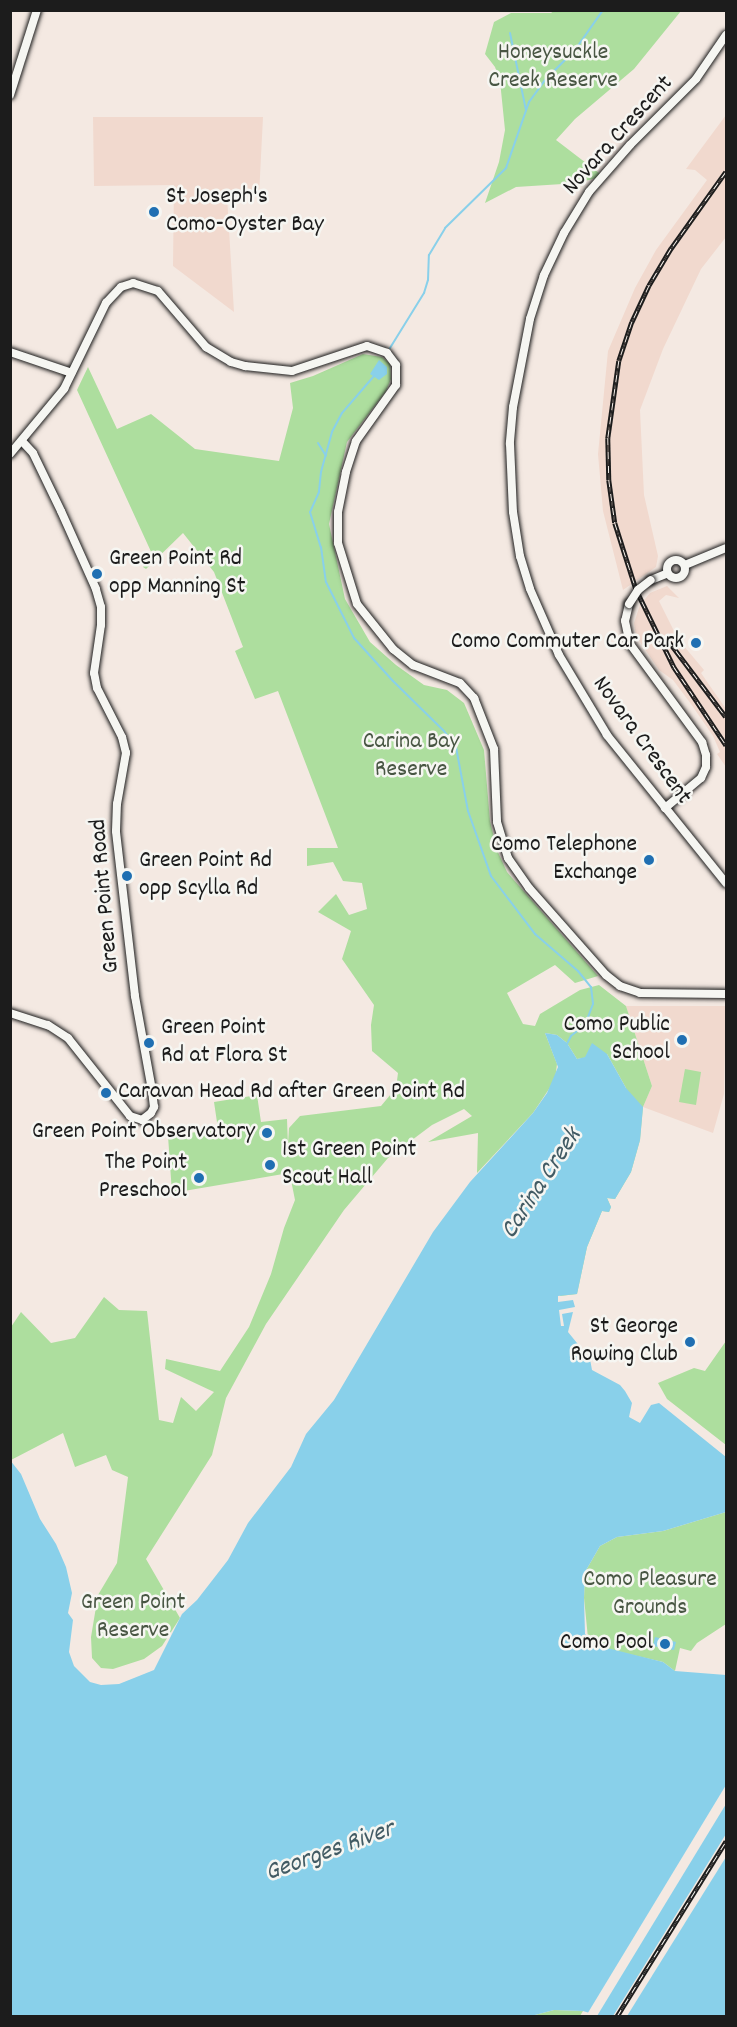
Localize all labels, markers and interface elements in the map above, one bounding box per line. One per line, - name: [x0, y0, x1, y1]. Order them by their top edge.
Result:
- park label: Honeysuckle Creek Reserve: [488, 40, 618, 96]
- street label: Novara Crescent: [558, 70, 680, 202]
- place label: St Joseph's Como-Oyster Bay: [166, 184, 324, 240]
- marker: St Joseph's Como-Oyster Bay: [147, 205, 161, 219]
- place label: Green Point Rd opp Manning St: [109, 546, 246, 602]
- marker: Green Point Rd opp Manning St: [90, 567, 104, 581]
- place label: Como Commuter Car Park: [451, 629, 684, 657]
- marker: Como Commuter Car Park: [689, 636, 703, 650]
- street label: Novara Crescent: [585, 671, 697, 811]
- park label: Carina Bay Reserve: [363, 729, 459, 785]
- street label: Green Point Road: [85, 818, 127, 974]
- place label: Como Telephone Exchange: [491, 832, 637, 888]
- place label: Green Point Rd opp Scylla Rd: [139, 848, 272, 904]
- marker: Como Telephone Exchange: [642, 853, 656, 867]
- marker: Green Point Rd opp Scylla Rd: [120, 869, 134, 883]
- place label: Como Public School: [563, 1012, 670, 1068]
- place label: Green Point Rd at Flora St: [161, 1015, 287, 1071]
- marker: Como Public School: [675, 1033, 689, 1047]
- marker: Green Point Rd at Flora St: [142, 1036, 156, 1050]
- place label: Caravan Head Rd after Green Point Rd: [118, 1079, 465, 1107]
- marker: Caravan Head Rd after Green Point Rd: [99, 1086, 113, 1100]
- place label: Green Point Observatory: [32, 1119, 255, 1147]
- water label: Carina Creek: [495, 1123, 589, 1245]
- marker: Green Point Observatory: [260, 1126, 274, 1140]
- place label: 1st Green Point Scout Hall: [282, 1137, 416, 1193]
- place label: The Point Preschool: [99, 1150, 187, 1206]
- marker: 1st Green Point Scout Hall: [263, 1158, 277, 1172]
- marker: The Point Preschool: [192, 1171, 206, 1185]
- place label: St George Rowing Club: [570, 1314, 678, 1370]
- marker: St George Rowing Club: [683, 1335, 697, 1349]
- park label: Como Pleasure Grounds: [583, 1567, 717, 1623]
- park label: Green Point Reserve: [81, 1590, 185, 1646]
- place label: Como Pool: [560, 1630, 653, 1658]
- marker: Como Pool: [658, 1637, 672, 1651]
- water label: Georges River: [261, 1814, 399, 1890]

